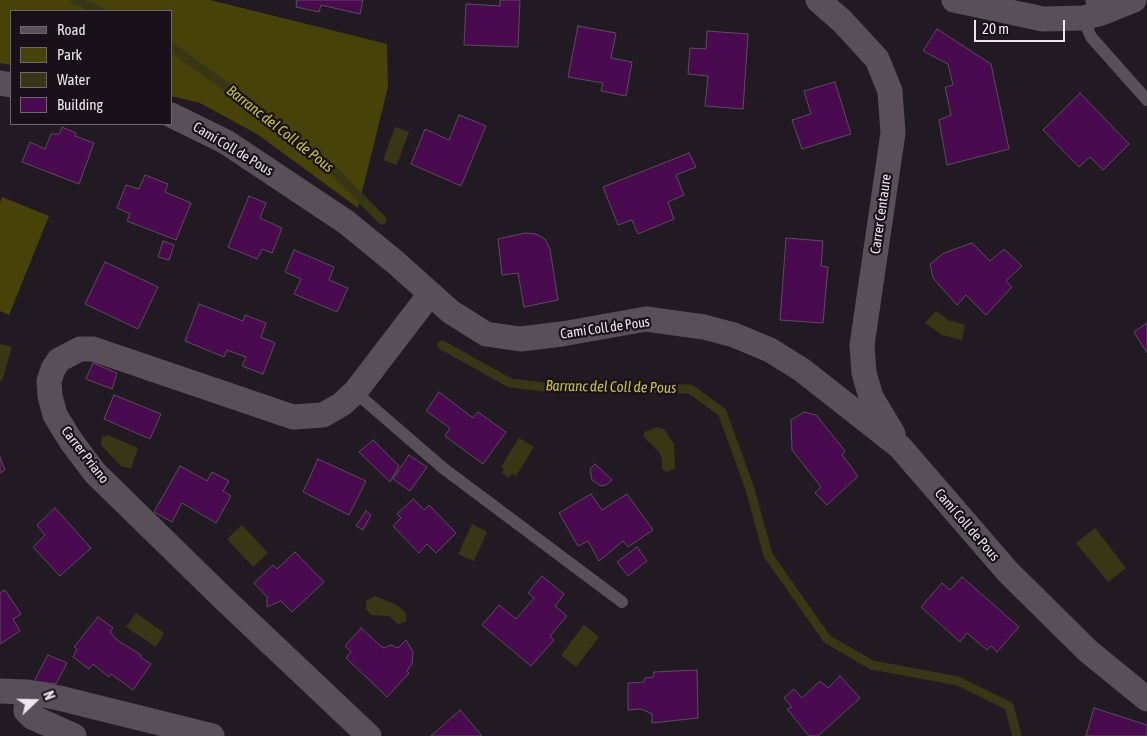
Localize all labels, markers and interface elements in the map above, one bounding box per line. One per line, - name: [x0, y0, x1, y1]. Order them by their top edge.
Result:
- legend: [10, 10, 172, 125]
- scale bar: [977, 10, 1068, 42]
- text: 20 m: [982, 20, 1009, 37]
- text: Road: [57, 21, 86, 38]
- text: Park: [57, 46, 82, 63]
- text: Water: [57, 71, 90, 88]
- water label: Barranc del Coll de Pous: [223, 82, 337, 176]
- text: Building: [57, 96, 103, 113]
- street label: Camí Coll de Pous: [190, 119, 276, 179]
- street label: Carrer Centaure: [867, 173, 895, 255]
- street label: Camí Coll de Pous: [559, 313, 651, 343]
- water label: Barranc del Coll de Pous: [545, 377, 677, 397]
- street label: Carrer Priano: [58, 423, 112, 487]
- street label: Camí Coll de Pous: [931, 485, 1003, 565]
- north arrow: [10, 676, 60, 726]
- text: N: [40, 689, 58, 702]

